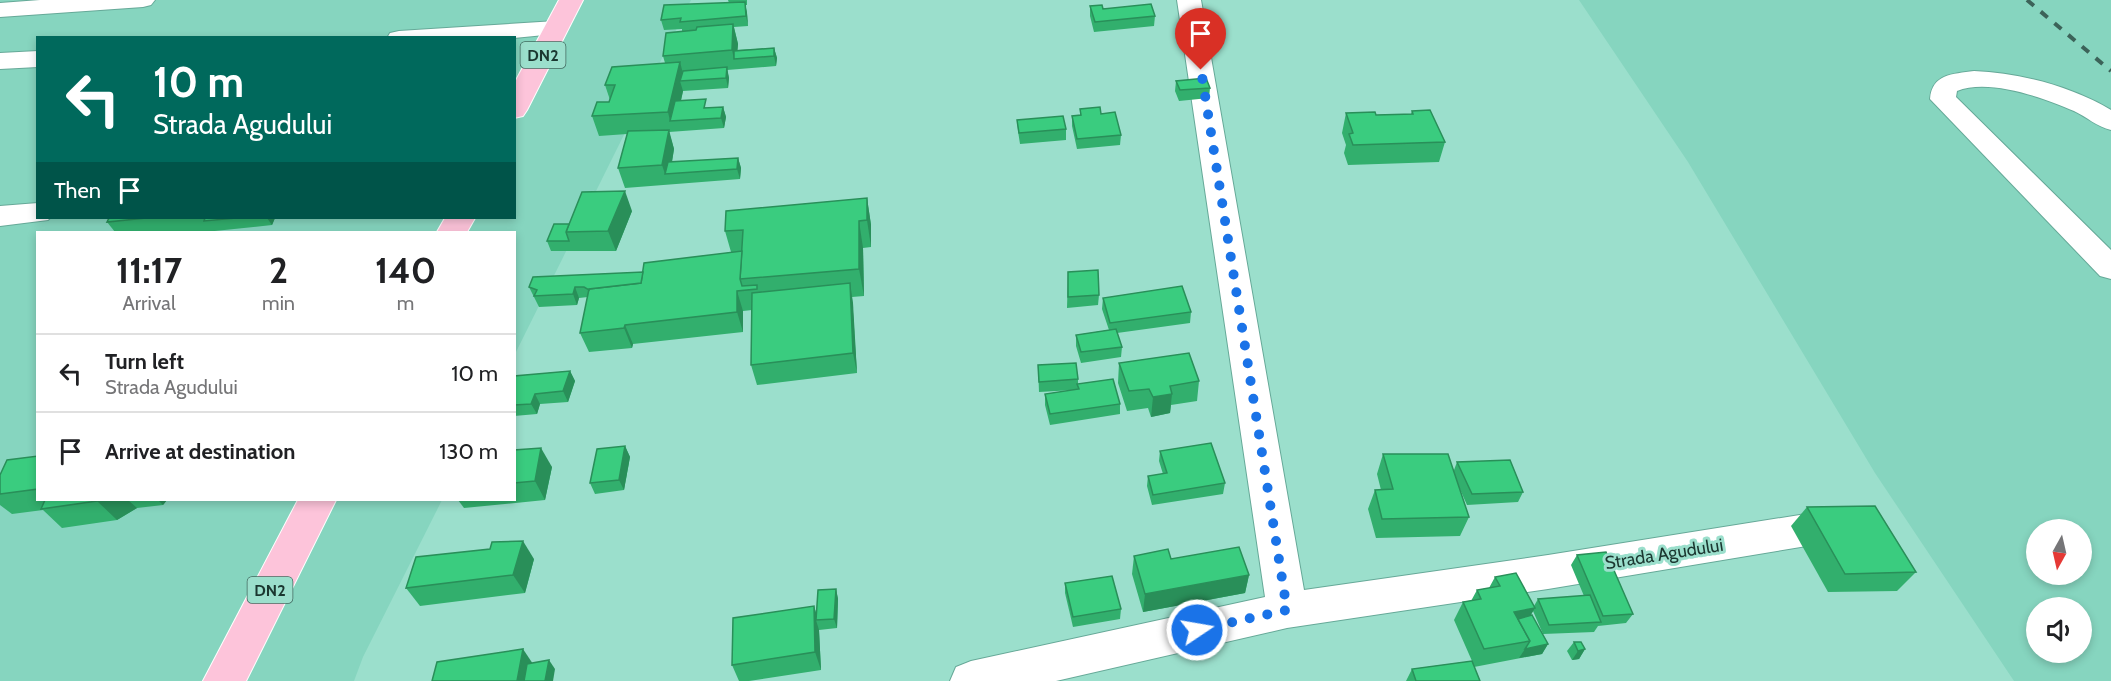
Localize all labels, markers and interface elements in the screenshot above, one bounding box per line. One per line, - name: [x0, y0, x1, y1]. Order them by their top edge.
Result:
- pin: [1175, 8, 1226, 70]
- icon: arrive: [1184, 17, 1217, 50]
- road number: DN2: [520, 42, 566, 68]
- text: 10 m: [153, 56, 244, 108]
- icon: left: [54, 60, 132, 138]
- text: Strada Agudului: [153, 108, 332, 141]
- icon: arrive: [113, 174, 146, 207]
- text: Then: [54, 177, 101, 204]
- text: 11:17: [116, 248, 182, 292]
- text: 2: [269, 248, 288, 292]
- text: 140: [375, 248, 436, 292]
- text: Arrival: [122, 291, 176, 315]
- text: min: [262, 291, 295, 315]
- text: m: [397, 291, 414, 315]
- text: Turn left: [105, 348, 184, 375]
- icon: left: [54, 357, 87, 390]
- text: 10 m: [451, 360, 498, 387]
- text: Strada Agudului: [105, 375, 238, 399]
- icon: arrive: [54, 435, 87, 468]
- text: Arrive at destination: [105, 438, 295, 465]
- text: 130 m: [439, 438, 498, 465]
- north arrow: [2026, 519, 2092, 585]
- map controls: [2026, 519, 2092, 663]
- street label: Strada Agudului: [1603, 534, 1725, 574]
- road number: DN2: [248, 577, 292, 603]
- button: sound: [2026, 597, 2092, 663]
- position arrow: [1165, 598, 1229, 662]

